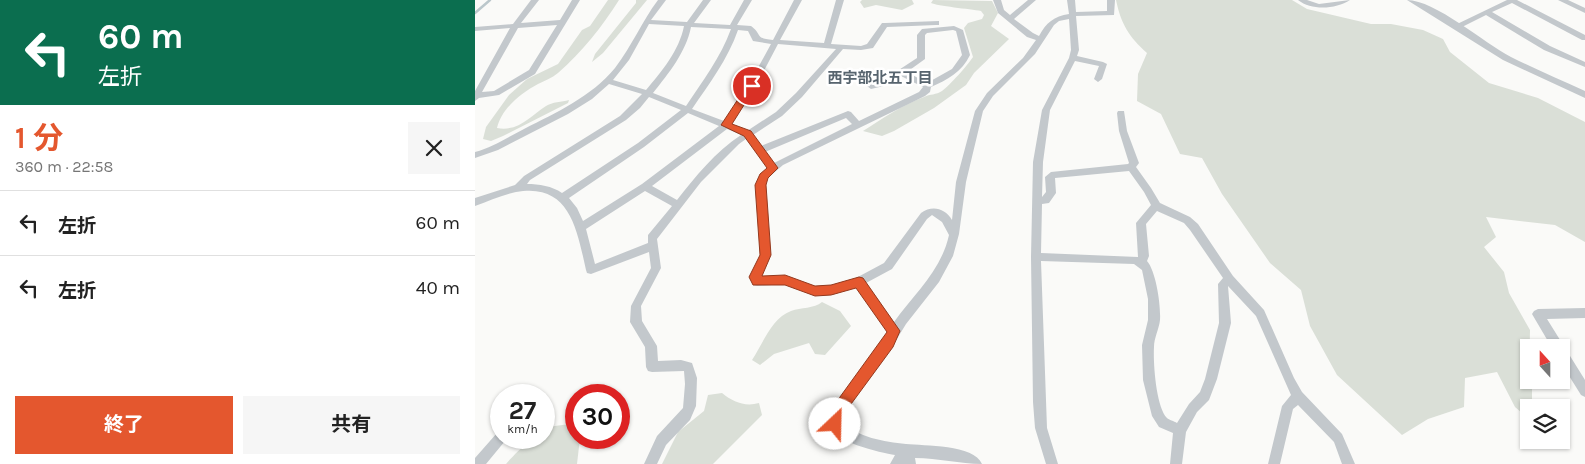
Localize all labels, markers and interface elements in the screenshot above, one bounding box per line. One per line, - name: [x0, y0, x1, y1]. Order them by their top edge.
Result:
- text: 60 m: [98, 16, 183, 57]
- icon: left: [15, 20, 80, 85]
- text: 左折: [98, 64, 142, 90]
- pin: [731, 65, 773, 107]
- district label: 西宇部北五丁目: [827, 69, 933, 87]
- icon: arrive: [738, 72, 766, 100]
- text: 1 分: [15, 120, 63, 156]
- button: close: [408, 122, 460, 174]
- text: 360 m · 22:58: [15, 157, 113, 176]
- icon: left: [15, 209, 43, 237]
- text: 60 m: [416, 212, 460, 234]
- text: 左折: [58, 215, 96, 237]
- icon: left: [15, 274, 43, 302]
- text: 40 m: [416, 277, 460, 299]
- text: 左折: [58, 280, 96, 302]
- north arrow: [1520, 339, 1570, 389]
- map controls: [1520, 339, 1570, 449]
- speed limit sign: 30: [565, 384, 630, 449]
- button: 終了: [15, 396, 233, 454]
- button: 共有: [243, 396, 460, 454]
- text: 27: [509, 396, 536, 425]
- position arrow: [808, 397, 860, 449]
- button: layers: [1520, 399, 1570, 449]
- text: km/h: [507, 422, 538, 436]

